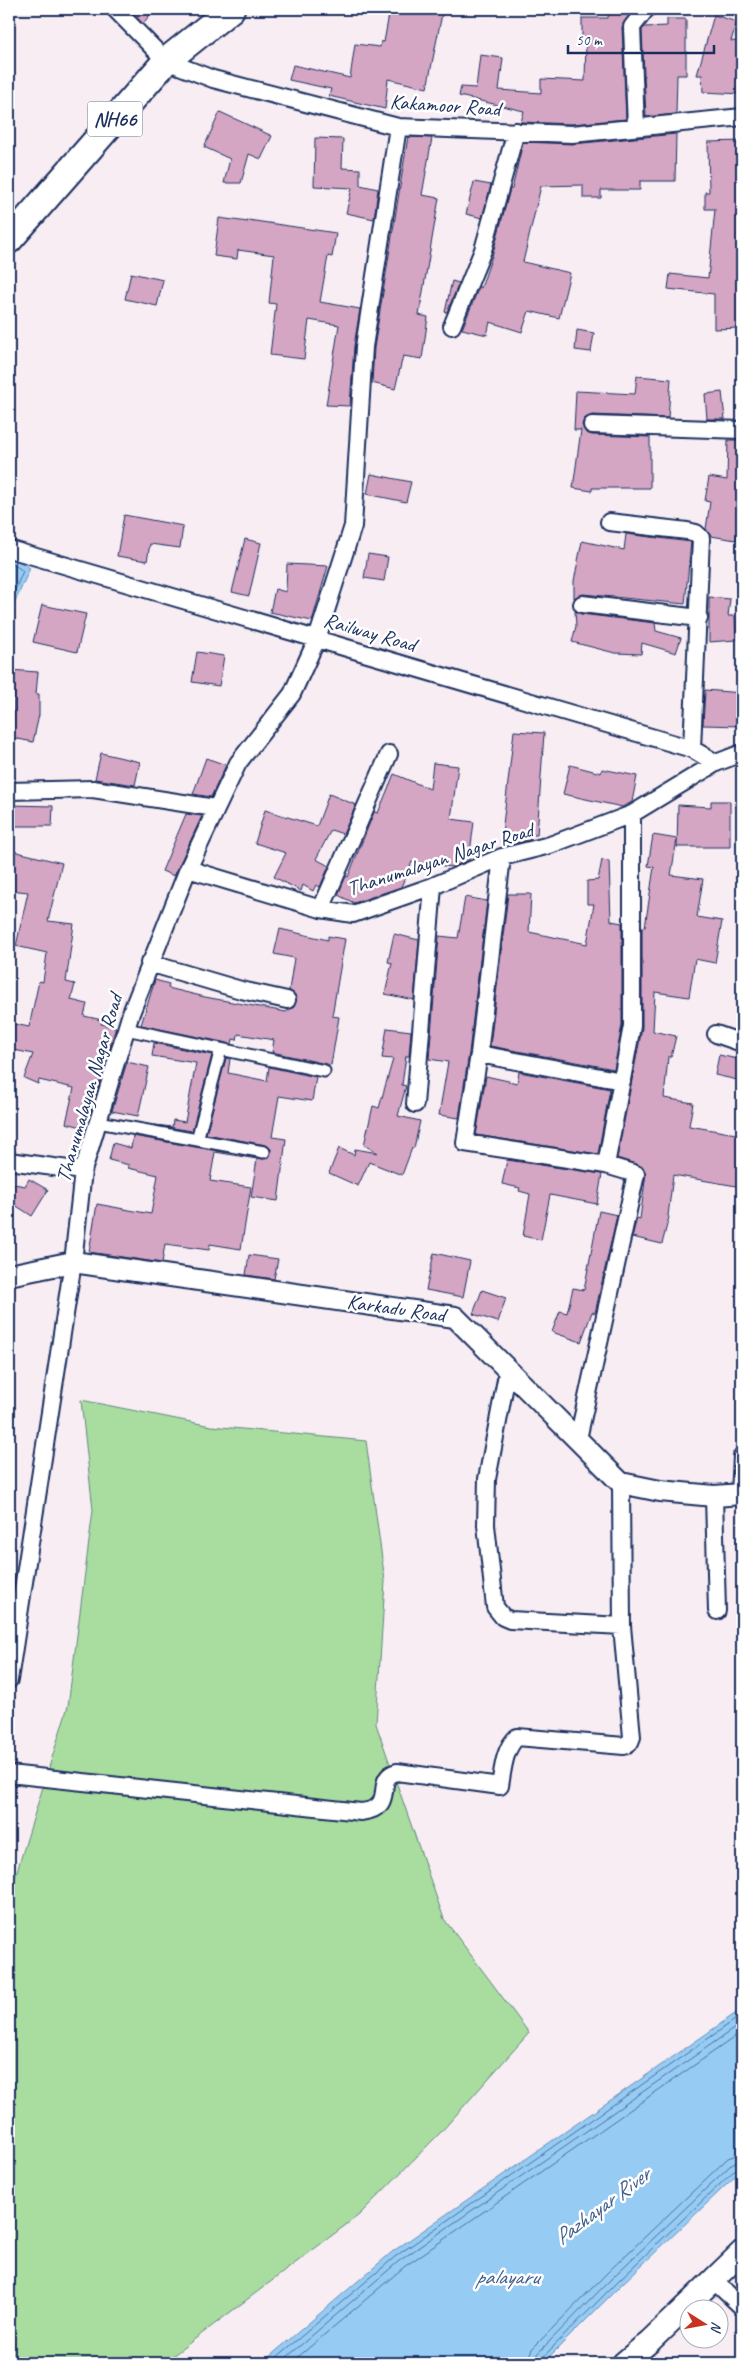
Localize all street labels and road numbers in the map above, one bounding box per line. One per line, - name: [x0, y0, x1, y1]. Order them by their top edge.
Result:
- street label: Kakamoor Road: [389, 88, 505, 122]
- road number: NH66: [88, 102, 142, 136]
- street label: Railway Road: [321, 606, 423, 659]
- street label: Thanumalayan Nagar Road: [343, 816, 539, 901]
- street label: Thanumalayan Nagar Road: [50, 988, 129, 1185]
- street label: Karkadu Road: [345, 1288, 450, 1328]

